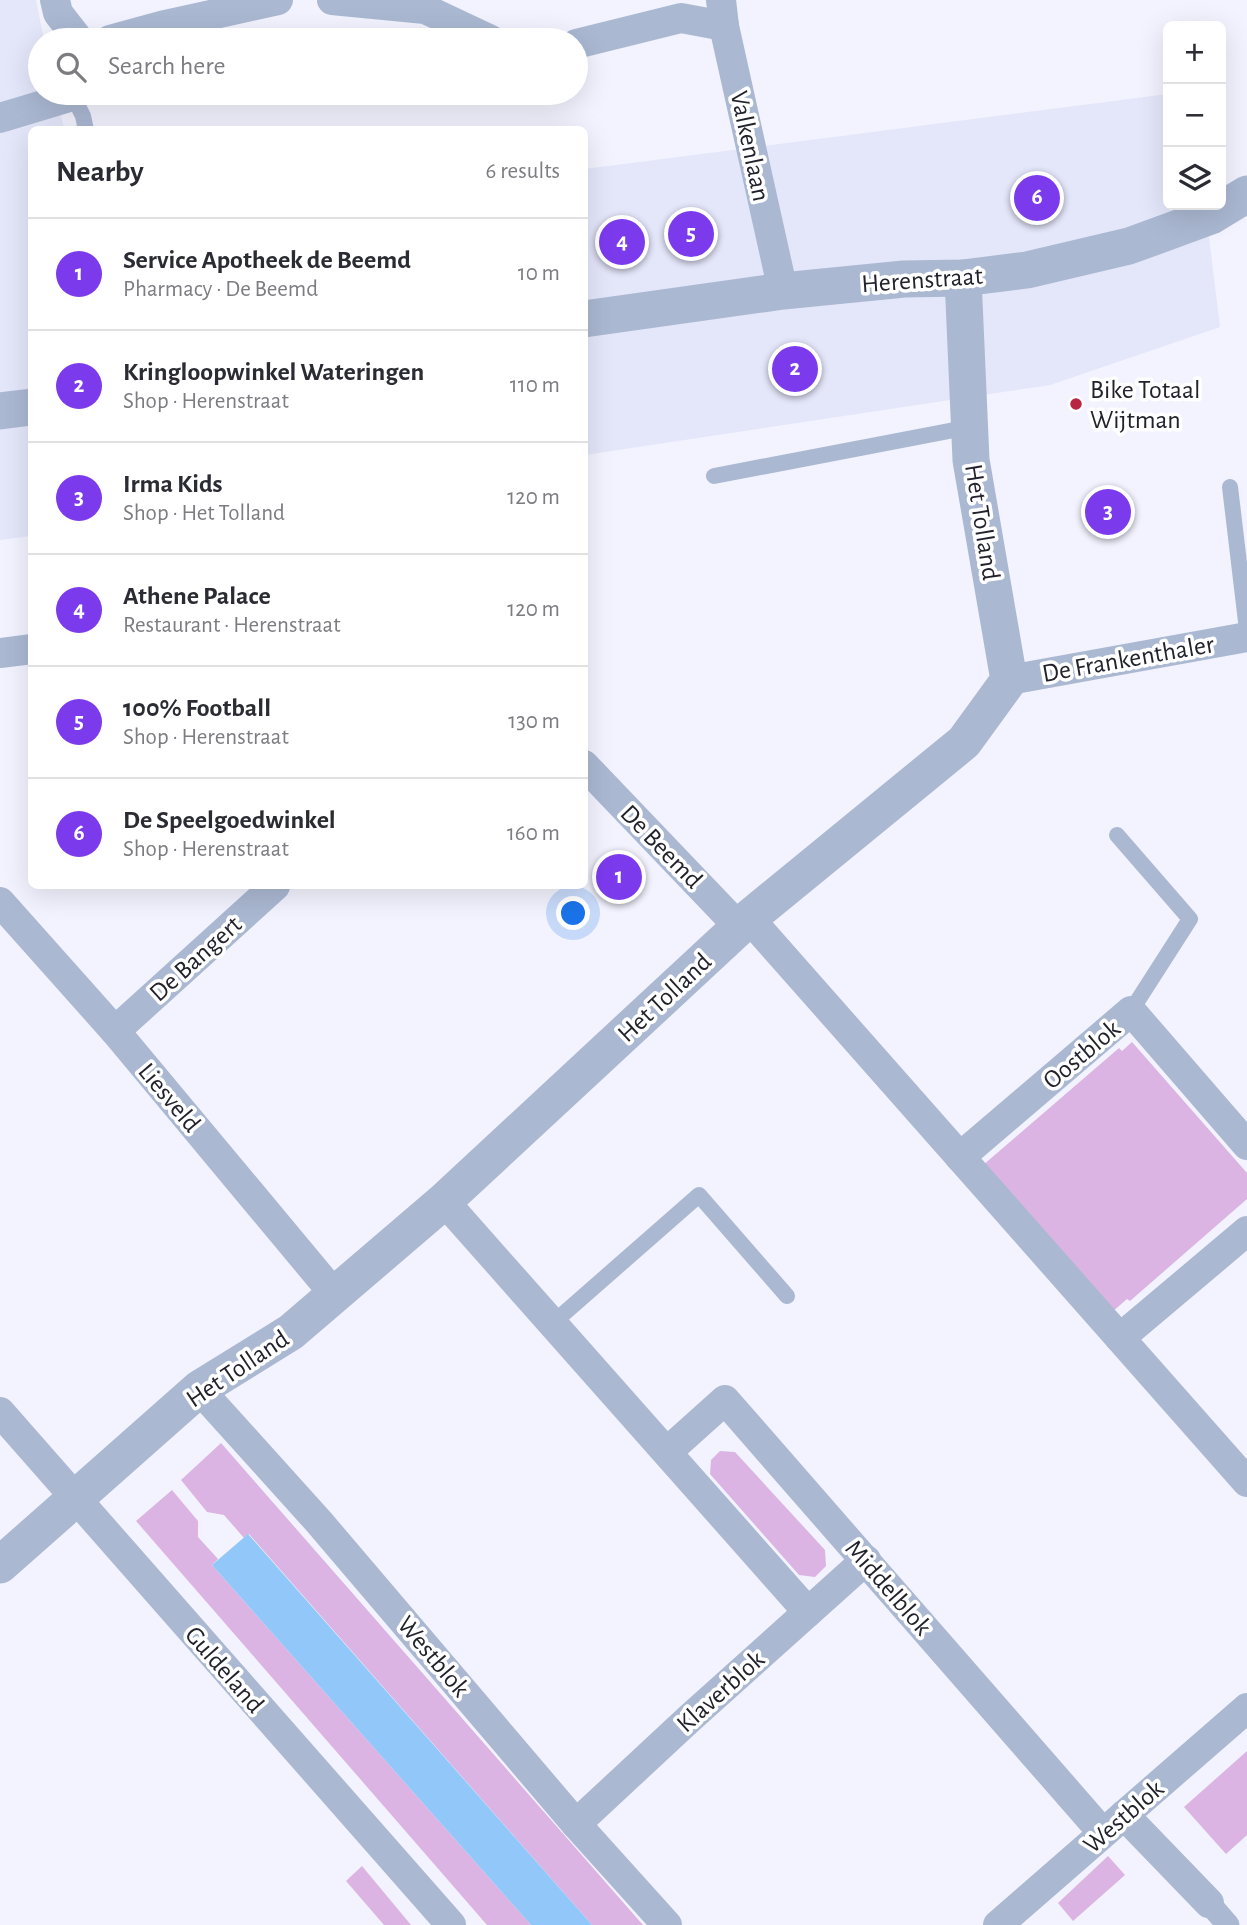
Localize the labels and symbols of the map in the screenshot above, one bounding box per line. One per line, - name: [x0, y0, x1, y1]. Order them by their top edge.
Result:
- street label: Valkenlaan: [726, 89, 774, 204]
- pin: 6: [1014, 172, 1060, 224]
- pin: 5: [668, 208, 714, 260]
- pin: 4: [599, 216, 645, 268]
- street label: Herenstraat: [861, 263, 984, 297]
- pin: 2: [772, 343, 818, 395]
- place label: Bike Totaal Wijtman: [1090, 377, 1201, 433]
- marker: Bike Totaal Wijtman: [1068, 396, 1084, 412]
- street label: Het Tolland: [960, 462, 1004, 582]
- pin: 3: [1085, 486, 1131, 538]
- street label: De Frankenthaler: [1040, 631, 1217, 687]
- street label: De Beemd: [615, 800, 707, 893]
- pin: 1: [596, 851, 642, 903]
- your location: [556, 896, 590, 930]
- street label: De Bangert: [145, 911, 247, 1006]
- street label: Het Tolland: [613, 948, 716, 1047]
- street label: Oostblok: [1038, 1015, 1125, 1094]
- street label: Liesveld: [133, 1058, 205, 1137]
- street label: Het Tolland: [182, 1325, 293, 1412]
- street label: Middelblok: [840, 1535, 936, 1640]
- street label: Westblok: [392, 1611, 474, 1702]
- street label: Guldeland: [180, 1621, 269, 1718]
- street label: Klaverblok: [672, 1646, 770, 1737]
- street label: Westblok: [1079, 1775, 1169, 1858]

